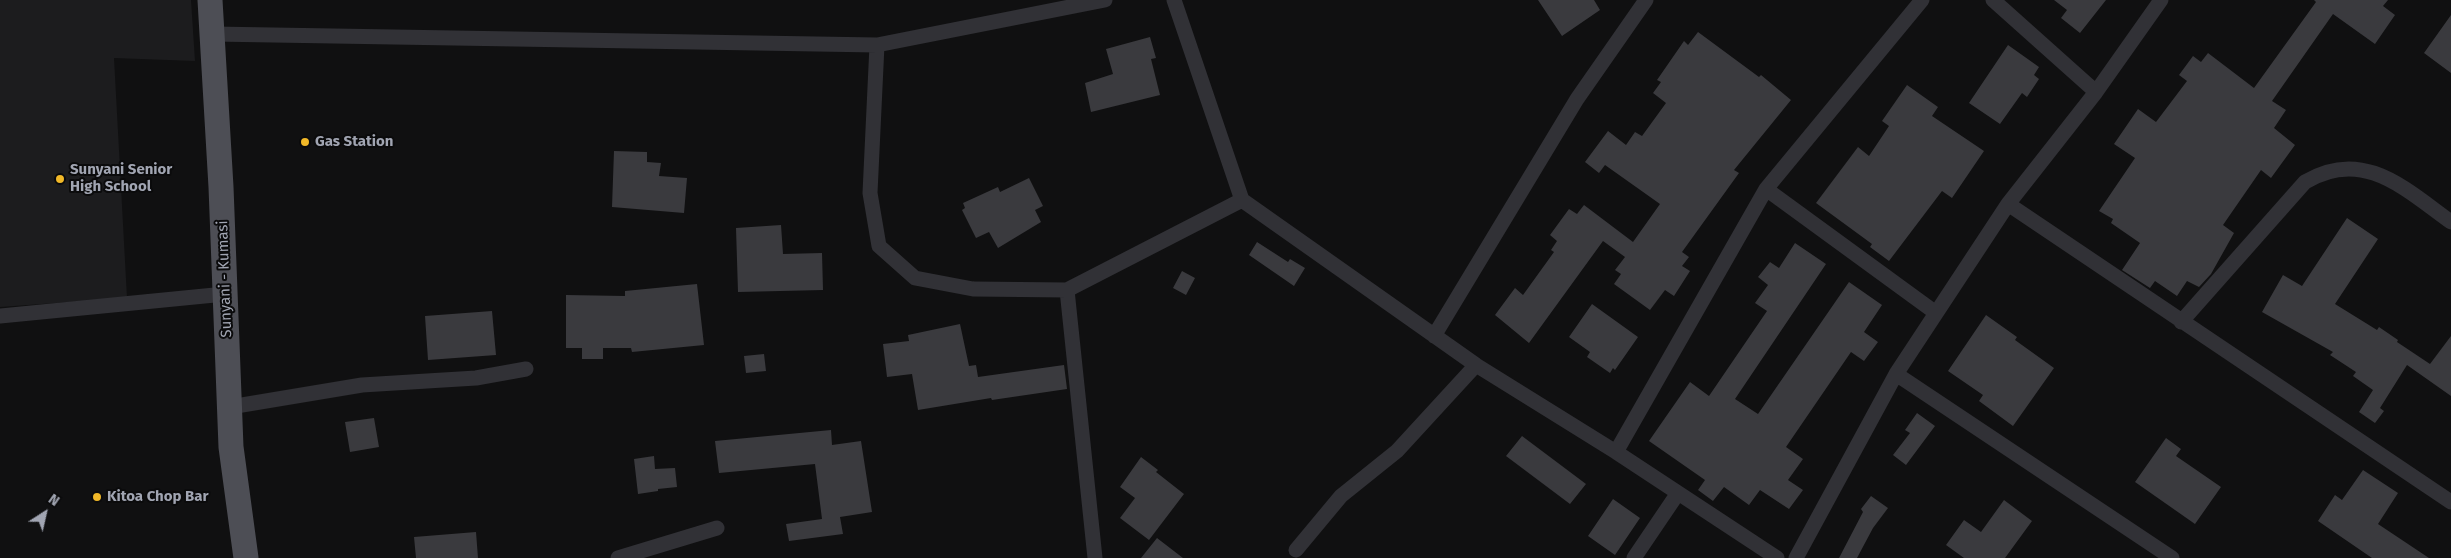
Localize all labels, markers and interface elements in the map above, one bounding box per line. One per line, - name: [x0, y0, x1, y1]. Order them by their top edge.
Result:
- place label: Gas Station: [315, 133, 393, 151]
- marker: Gas Station: [299, 136, 311, 148]
- place label: Sunyani Senior High School: [70, 161, 172, 196]
- marker: Sunyani Senior High School: [54, 173, 66, 185]
- street label: Sunyani - Kumasi: [214, 220, 236, 338]
- north arrow: [20, 488, 70, 538]
- place label: Kitoa Chop Bar: [107, 488, 209, 506]
- text: N: [45, 491, 63, 510]
- marker: Kitoa Chop Bar: [91, 491, 103, 503]

